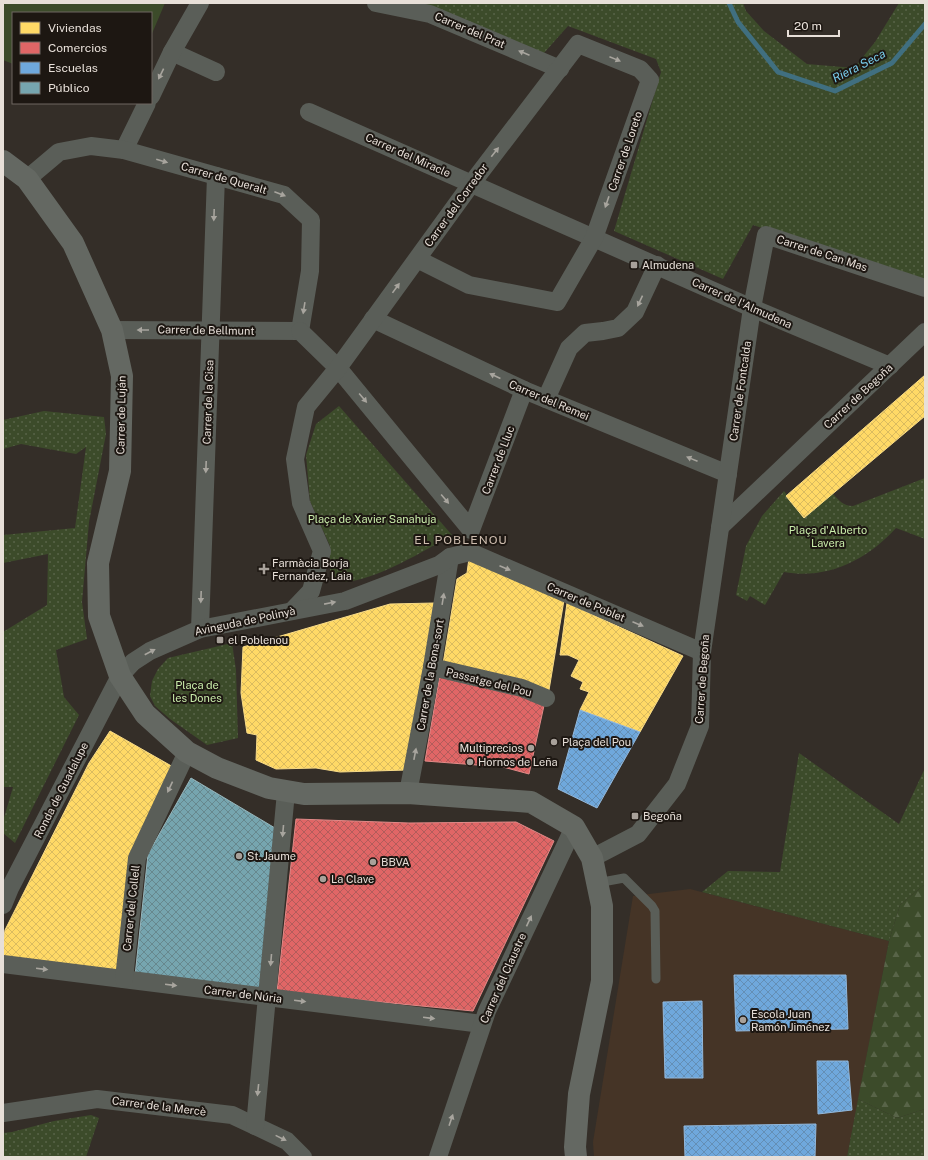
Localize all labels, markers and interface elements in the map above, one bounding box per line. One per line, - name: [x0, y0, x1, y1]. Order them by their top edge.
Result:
- street label: Carrer del Prat: [433, 10, 507, 50]
- legend: [12, 12, 152, 104]
- scale bar: [788, 12, 839, 38]
- text: 20 m: [794, 19, 822, 33]
- text: Viviendas: [48, 21, 102, 35]
- text: Comercios: [48, 41, 107, 55]
- water label: Riera Seca: [830, 47, 888, 85]
- one-way arrow: [517, 50, 529, 56]
- one-way arrow: [609, 56, 621, 62]
- text: Escuelas: [48, 61, 98, 75]
- one-way arrow: [158, 69, 164, 80]
- text: Público: [48, 81, 90, 95]
- street label: Carrer de Loreto: [606, 110, 644, 192]
- street label: Carrer del Miracle: [364, 131, 452, 179]
- one-way arrow: [491, 147, 500, 158]
- one-way arrow: [156, 158, 168, 164]
- street label: Carrer de Queralt: [180, 160, 268, 196]
- street label: Carrer del Corredor: [422, 161, 490, 249]
- one-way arrow: [274, 192, 286, 198]
- one-way arrow: [603, 197, 609, 209]
- one-way arrow: [211, 209, 217, 222]
- street label: Carrer de Can Mas: [775, 233, 869, 273]
- place label: Almudena: [642, 259, 694, 271]
- marker: Almudena: [629, 260, 639, 270]
- street label: Carrer de l'Almudena: [690, 275, 794, 331]
- one-way arrow: [392, 283, 400, 293]
- one-way arrow: [637, 295, 643, 306]
- one-way arrow: [301, 302, 307, 314]
- street label: Carrer de Bellmunt: [157, 323, 255, 337]
- one-way arrow: [136, 327, 149, 333]
- street label: Carrer de Fontcalda: [727, 340, 753, 442]
- street label: Carrer de la Cisa: [201, 360, 215, 444]
- street label: Carrer de Begoña: [821, 361, 895, 431]
- one-way arrow: [489, 373, 500, 379]
- street label: Carrer de Luján: [114, 376, 128, 454]
- street label: Carrer del Remei: [507, 378, 591, 422]
- one-way arrow: [358, 393, 367, 404]
- street label: Carrer de Lluc: [479, 424, 517, 496]
- one-way arrow: [686, 456, 697, 462]
- one-way arrow: [202, 461, 209, 473]
- one-way arrow: [441, 493, 450, 504]
- park label: Plaça de Xavier Sanahuja: [308, 513, 436, 526]
- park label: Plaça d'Alberto Lavera: [789, 524, 867, 549]
- district label: EL POBLENOU: [414, 533, 508, 547]
- place label: Farmàcia Borja Fernandez, Laia: [272, 557, 352, 582]
- marker: Farmàcia Borja Fernandez, Laia: [259, 564, 269, 574]
- one-way arrow: [500, 565, 512, 571]
- street label: Carrer de Poblet: [545, 580, 627, 624]
- one-way arrow: [198, 591, 205, 603]
- one-way arrow: [440, 593, 446, 605]
- one-way arrow: [324, 600, 336, 606]
- street label: Avinguda de Polinyà: [194, 604, 296, 638]
- street label: Carrer de la Bona-sort: [414, 618, 446, 732]
- one-way arrow: [632, 622, 644, 628]
- place label: el Poblenou: [228, 634, 288, 646]
- street label: Carrer de Begoña: [693, 634, 711, 724]
- marker: el Poblenou: [215, 635, 225, 645]
- one-way arrow: [144, 649, 156, 655]
- street label: Passatge del Pou: [445, 666, 533, 698]
- park label: Plaça de les Dones: [172, 679, 222, 704]
- place label: Plaça del Pou: [562, 736, 631, 749]
- marker: Plaça del Pou: [549, 737, 559, 747]
- street label: Ronda de Guadalupe: [32, 740, 90, 840]
- place label: Multiprecios: [459, 742, 523, 754]
- marker: Multiprecios: [526, 743, 536, 753]
- one-way arrow: [413, 748, 419, 760]
- place label: Hornos de Leña: [478, 756, 558, 768]
- marker: Hornos de Leña: [465, 757, 475, 767]
- one-way arrow: [167, 781, 173, 793]
- place label: Begoña: [643, 810, 682, 822]
- marker: Begoña: [630, 811, 640, 821]
- one-way arrow: [280, 825, 286, 837]
- place label: St. Jaume: [247, 850, 296, 862]
- marker: St. Jaume: [234, 851, 244, 861]
- place label: BBVA: [381, 856, 410, 868]
- marker: BBVA: [368, 857, 378, 867]
- street label: Carrer del Collell: [121, 864, 141, 952]
- place label: La Clave: [331, 873, 374, 885]
- marker: La Clave: [318, 874, 328, 884]
- one-way arrow: [526, 916, 532, 927]
- street label: Carrer del Claustre: [478, 931, 528, 1025]
- one-way arrow: [268, 954, 275, 966]
- one-way arrow: [36, 966, 48, 972]
- one-way arrow: [165, 982, 177, 988]
- street label: Carrer de Núria: [203, 983, 283, 1005]
- one-way arrow: [294, 998, 306, 1004]
- place label: Escola Juan Ramón Jiménez: [751, 1008, 830, 1033]
- one-way arrow: [423, 1014, 435, 1021]
- marker: Escola Juan Ramón Jiménez: [738, 1015, 748, 1025]
- one-way arrow: [255, 1084, 262, 1096]
- street label: Carrer de la Mercè: [111, 1094, 207, 1118]
- one-way arrow: [448, 1114, 454, 1126]
- one-way arrow: [275, 1135, 287, 1142]

